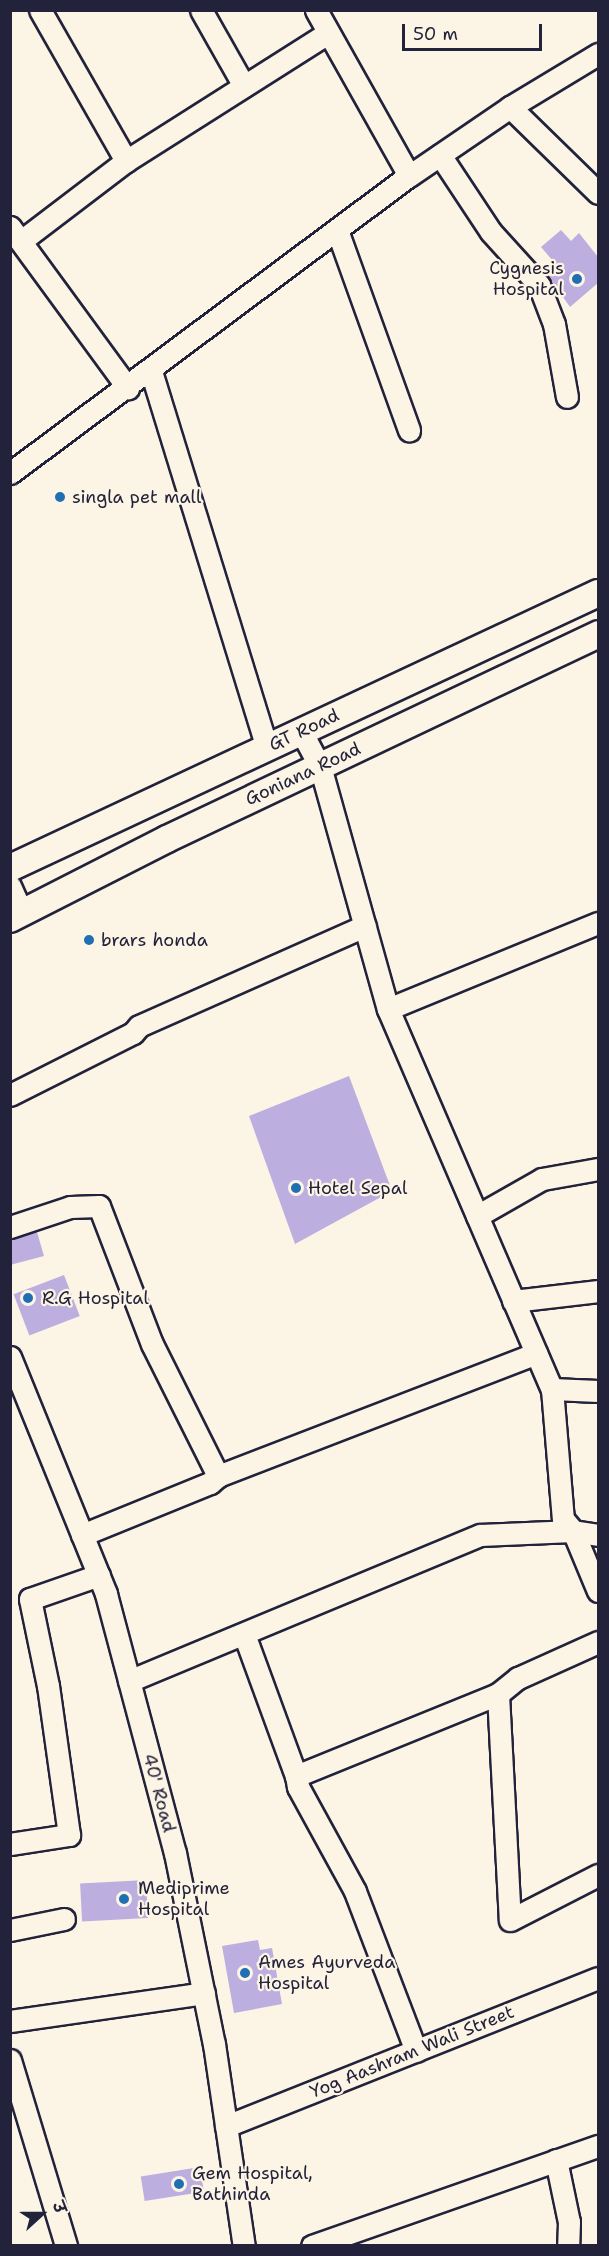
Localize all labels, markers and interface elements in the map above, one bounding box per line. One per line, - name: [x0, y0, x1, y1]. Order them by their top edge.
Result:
- scale bar: [405, 12, 544, 50]
- text: 50 m: [413, 22, 458, 46]
- place label: Cygnesis Hospital: [489, 258, 564, 300]
- marker: Cygnesis Hospital: [568, 270, 586, 288]
- place label: singla pet mall: [72, 486, 201, 508]
- marker: singla pet mall: [53, 490, 67, 504]
- street label: GT Road: [265, 704, 343, 756]
- street label: Goniana Road: [242, 738, 364, 810]
- place label: brars honda: [101, 929, 208, 951]
- marker: brars honda: [82, 933, 96, 947]
- place label: Hotel Sepal: [308, 1177, 407, 1199]
- marker: Hotel Sepal: [289, 1181, 303, 1195]
- place label: R.G Hospital: [42, 1287, 149, 1309]
- marker: R.G Hospital: [19, 1289, 37, 1307]
- street label: 40' Road: [138, 1751, 180, 1835]
- place label: Mediprime Hospital: [138, 1878, 230, 1920]
- marker: Mediprime Hospital: [115, 1890, 133, 1908]
- place label: Ames Ayurveda Hospital: [258, 1952, 395, 1994]
- marker: Ames Ayurveda Hospital: [236, 1964, 254, 1982]
- street label: Yog Aashram Wali Street: [307, 2001, 517, 2103]
- place label: Gem Hospital, Bathinda: [192, 2163, 313, 2206]
- marker: Gem Hospital, Bathinda: [170, 2175, 188, 2193]
- north arrow: [12, 2184, 72, 2244]
- text: उ: [48, 2199, 71, 2216]

